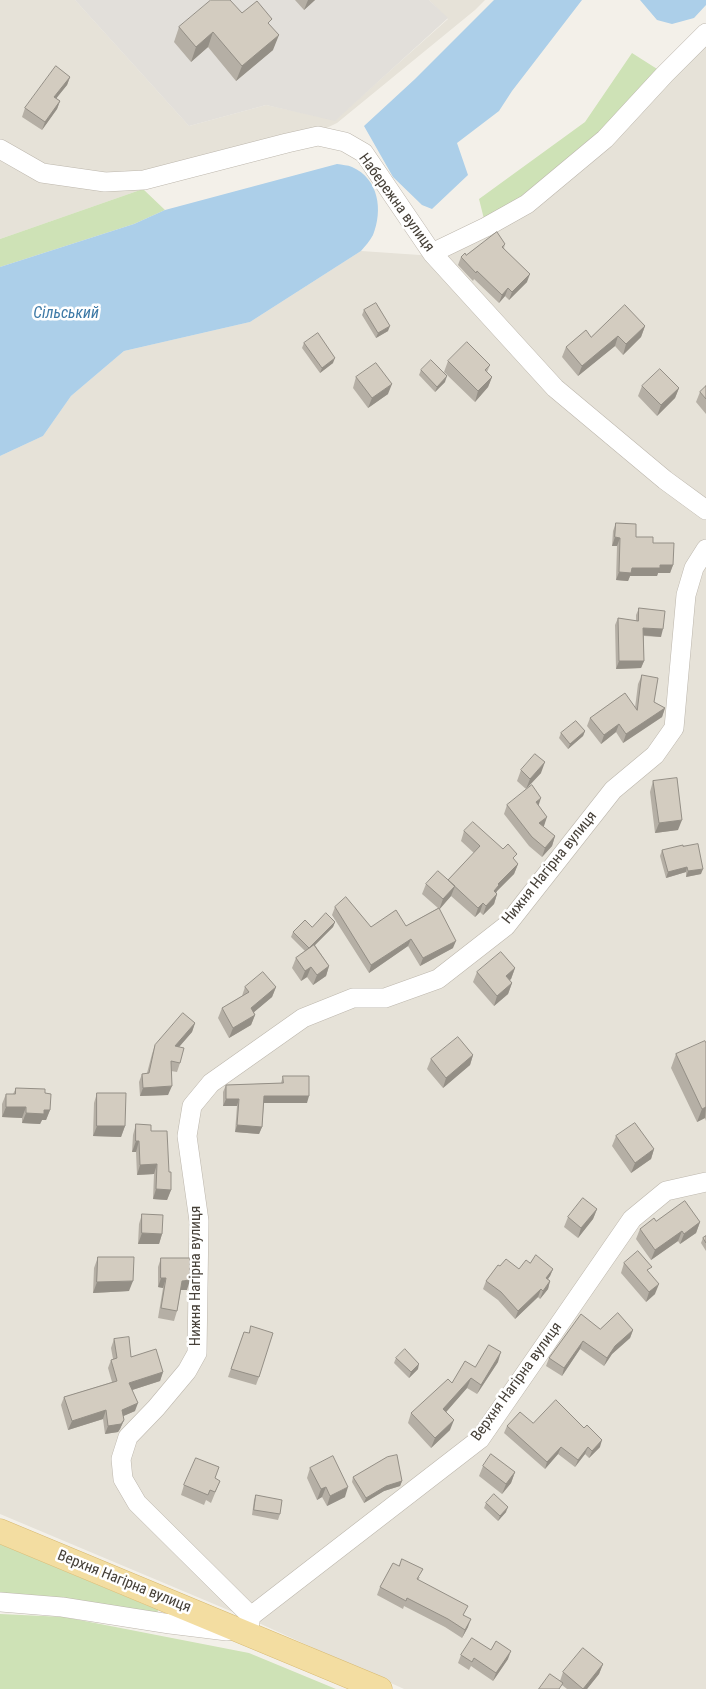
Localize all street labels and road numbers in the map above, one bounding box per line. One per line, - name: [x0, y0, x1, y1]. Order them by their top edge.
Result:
- street label: Набережна вулиця: [354, 150, 438, 256]
- street label: Нижня Нагірна вулиця: [499, 808, 601, 928]
- street label: Нижня Нагірна вулиця: [187, 1206, 205, 1346]
- street label: Верхня Нагірна вулиця: [468, 1319, 566, 1445]
- street label: Верхня Нагірна вулиця: [55, 1547, 193, 1617]

